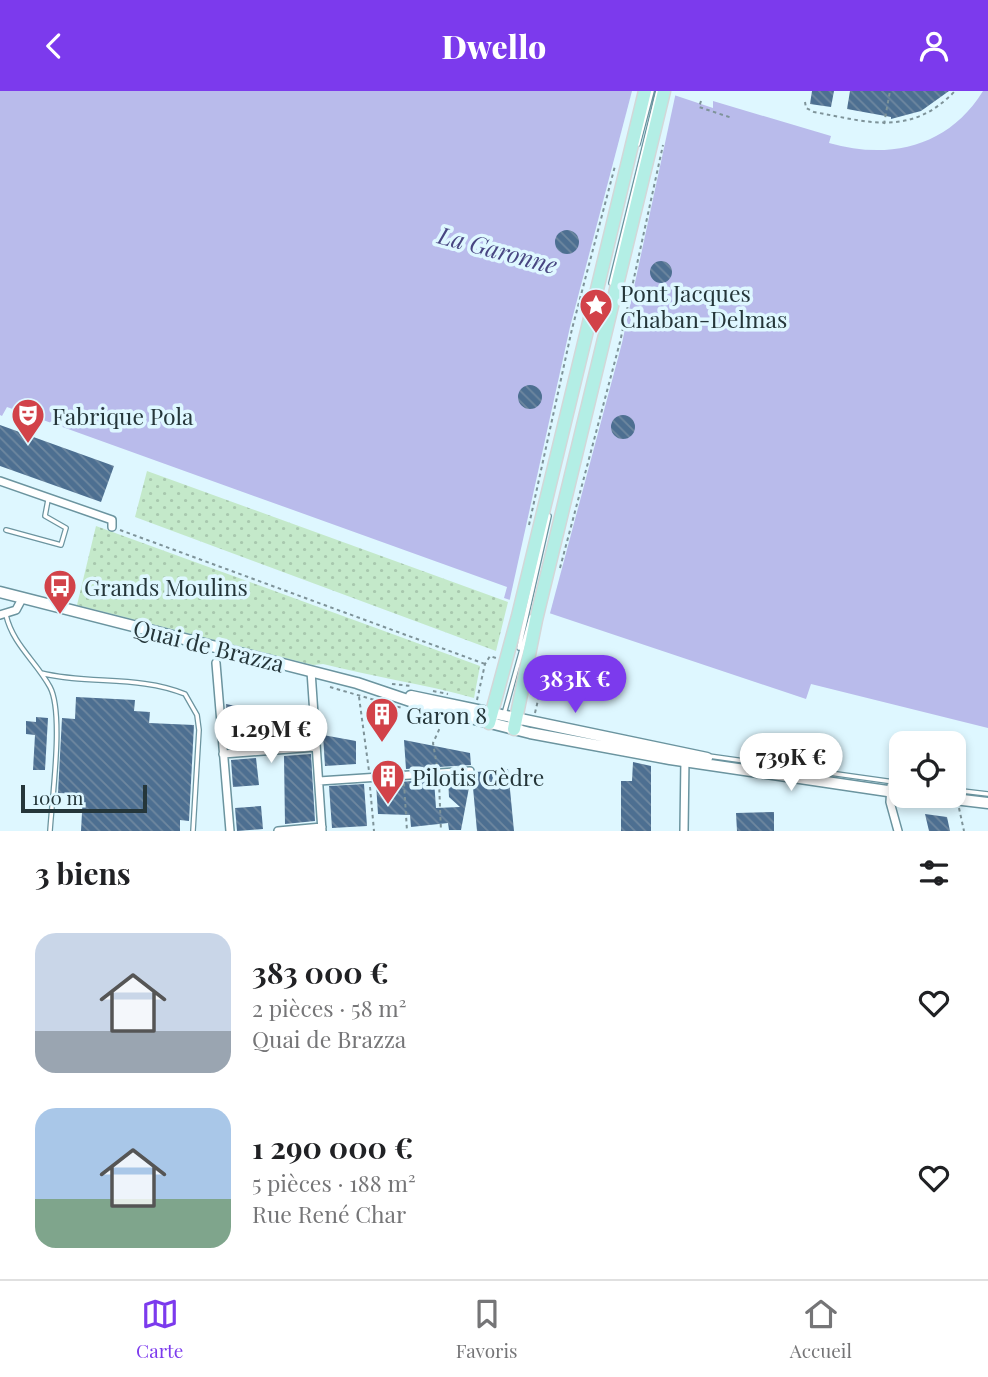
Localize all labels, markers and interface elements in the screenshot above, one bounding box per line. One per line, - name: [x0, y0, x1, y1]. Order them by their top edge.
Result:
- text: Dwello: [442, 24, 546, 67]
- icon: back: [35, 27, 73, 65]
- icon: person: [915, 27, 953, 65]
- water label: La Garonne: [434, 218, 561, 280]
- place label: Pont Jacques Chaban-Delmas: [620, 277, 787, 334]
- place icon: Pont Jacques Chaban-Delmas: [577, 286, 615, 335]
- theatre icon: Fabrique Pola: [9, 396, 47, 445]
- place label: Fabrique Pola: [52, 400, 194, 431]
- bus stop icon: Grands Moulins: [41, 567, 79, 616]
- place label: Grands Moulins: [84, 571, 248, 602]
- street label: Quai de Brazza: [130, 611, 288, 679]
- pin: 383K €: [518, 655, 632, 715]
- text: 383K €: [539, 662, 611, 693]
- building icon: Garon 8: [363, 695, 401, 744]
- place label: Garon 8: [406, 699, 487, 730]
- pin: 1.29M €: [206, 705, 336, 765]
- text: 1.29M €: [230, 712, 312, 743]
- map controls: [889, 731, 966, 808]
- button: locate: [889, 731, 966, 808]
- pin: 739K €: [734, 733, 848, 793]
- text: 739K €: [756, 740, 826, 771]
- building icon: Pilotis Cèdre: [369, 757, 407, 806]
- place label: Pilotis Cèdre: [412, 761, 544, 792]
- scale bar: [21, 782, 147, 814]
- text: 100 m: [32, 784, 83, 810]
- text: 3 biens: [35, 853, 131, 893]
- icon: filters: [915, 854, 953, 892]
- text: 383 000 €: [252, 952, 389, 992]
- icon: home: [91, 961, 175, 1045]
- icon: heart: [915, 984, 953, 1022]
- text: 2 pièces · 58 m²: [252, 992, 407, 1023]
- text: Quai de Brazza: [252, 1023, 406, 1054]
- text: 1 290 000 €: [252, 1127, 413, 1167]
- icon: home: [91, 1136, 175, 1220]
- icon: heart: [915, 1159, 953, 1197]
- text: 5 pièces · 188 m²: [252, 1167, 416, 1198]
- text: Rue René Char: [252, 1198, 406, 1229]
- tab: Carte: [136, 1295, 183, 1363]
- tab: Favoris: [456, 1295, 518, 1363]
- tab: Accueil: [790, 1295, 852, 1363]

